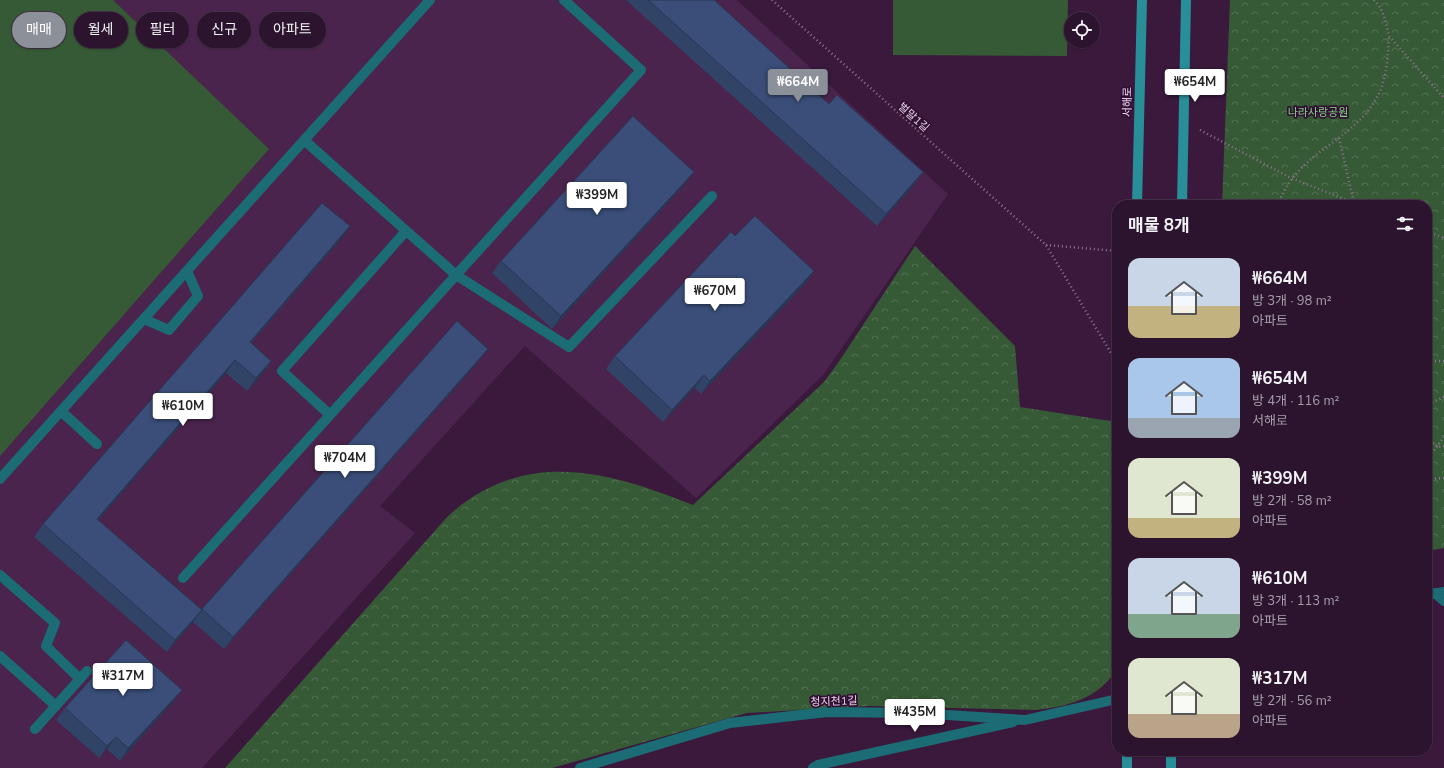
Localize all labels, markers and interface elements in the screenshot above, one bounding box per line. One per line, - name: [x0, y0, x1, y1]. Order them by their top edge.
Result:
- chip: 매매: [12, 12, 66, 48]
- chip: 월세: [74, 12, 128, 48]
- chip: 필터: [136, 12, 189, 48]
- chip: 신규: [197, 12, 251, 48]
- chip: 아파트: [259, 12, 326, 48]
- map controls: [1064, 12, 1100, 48]
- button: locate: [1064, 12, 1100, 48]
- pin: ₩664M: [770, 69, 826, 103]
- pin: ₩654M: [1167, 69, 1223, 103]
- text: ₩664M: [777, 73, 819, 91]
- text: ₩654M: [1174, 73, 1216, 91]
- street label: 서해로: [1120, 87, 1135, 117]
- street label: 벌말1길: [895, 99, 932, 135]
- park label: 나라사랑공원: [1288, 105, 1348, 120]
- pin: ₩399M: [569, 182, 625, 216]
- text: ₩399M: [576, 186, 618, 204]
- icon: filters: [1394, 213, 1416, 235]
- text: 매물 8개: [1128, 214, 1190, 237]
- text: ₩664M: [1252, 267, 1308, 290]
- icon: home: [1160, 274, 1208, 322]
- pin: ₩670M: [687, 278, 743, 312]
- text: ₩670M: [694, 282, 736, 300]
- text: 방 3개 · 98 m²: [1252, 292, 1332, 310]
- text: 아파트: [1252, 312, 1288, 330]
- text: ₩654M: [1252, 367, 1308, 390]
- icon: home: [1160, 374, 1208, 422]
- text: 방 4개 · 116 m²: [1252, 392, 1340, 410]
- pin: ₩610M: [155, 393, 211, 427]
- text: ₩610M: [162, 397, 204, 415]
- text: 서해로: [1252, 412, 1288, 430]
- pin: ₩704M: [317, 445, 373, 479]
- text: ₩704M: [324, 449, 366, 467]
- text: ₩399M: [1252, 467, 1308, 490]
- icon: home: [1160, 474, 1208, 522]
- text: 방 2개 · 58 m²: [1252, 492, 1332, 510]
- text: 아파트: [1252, 512, 1288, 530]
- text: ₩610M: [1252, 567, 1308, 590]
- icon: home: [1160, 574, 1208, 622]
- text: 방 3개 · 113 m²: [1252, 592, 1340, 610]
- text: 아파트: [1252, 612, 1288, 630]
- pin: ₩317M: [95, 663, 151, 697]
- text: ₩317M: [102, 667, 144, 685]
- text: ₩317M: [1252, 667, 1308, 690]
- icon: home: [1160, 674, 1208, 722]
- text: 방 2개 · 56 m²: [1252, 692, 1332, 710]
- street label: 청지천1길: [810, 693, 858, 710]
- pin: ₩435M: [887, 699, 943, 733]
- text: ₩435M: [894, 703, 936, 721]
- text: 아파트: [1252, 712, 1288, 730]

